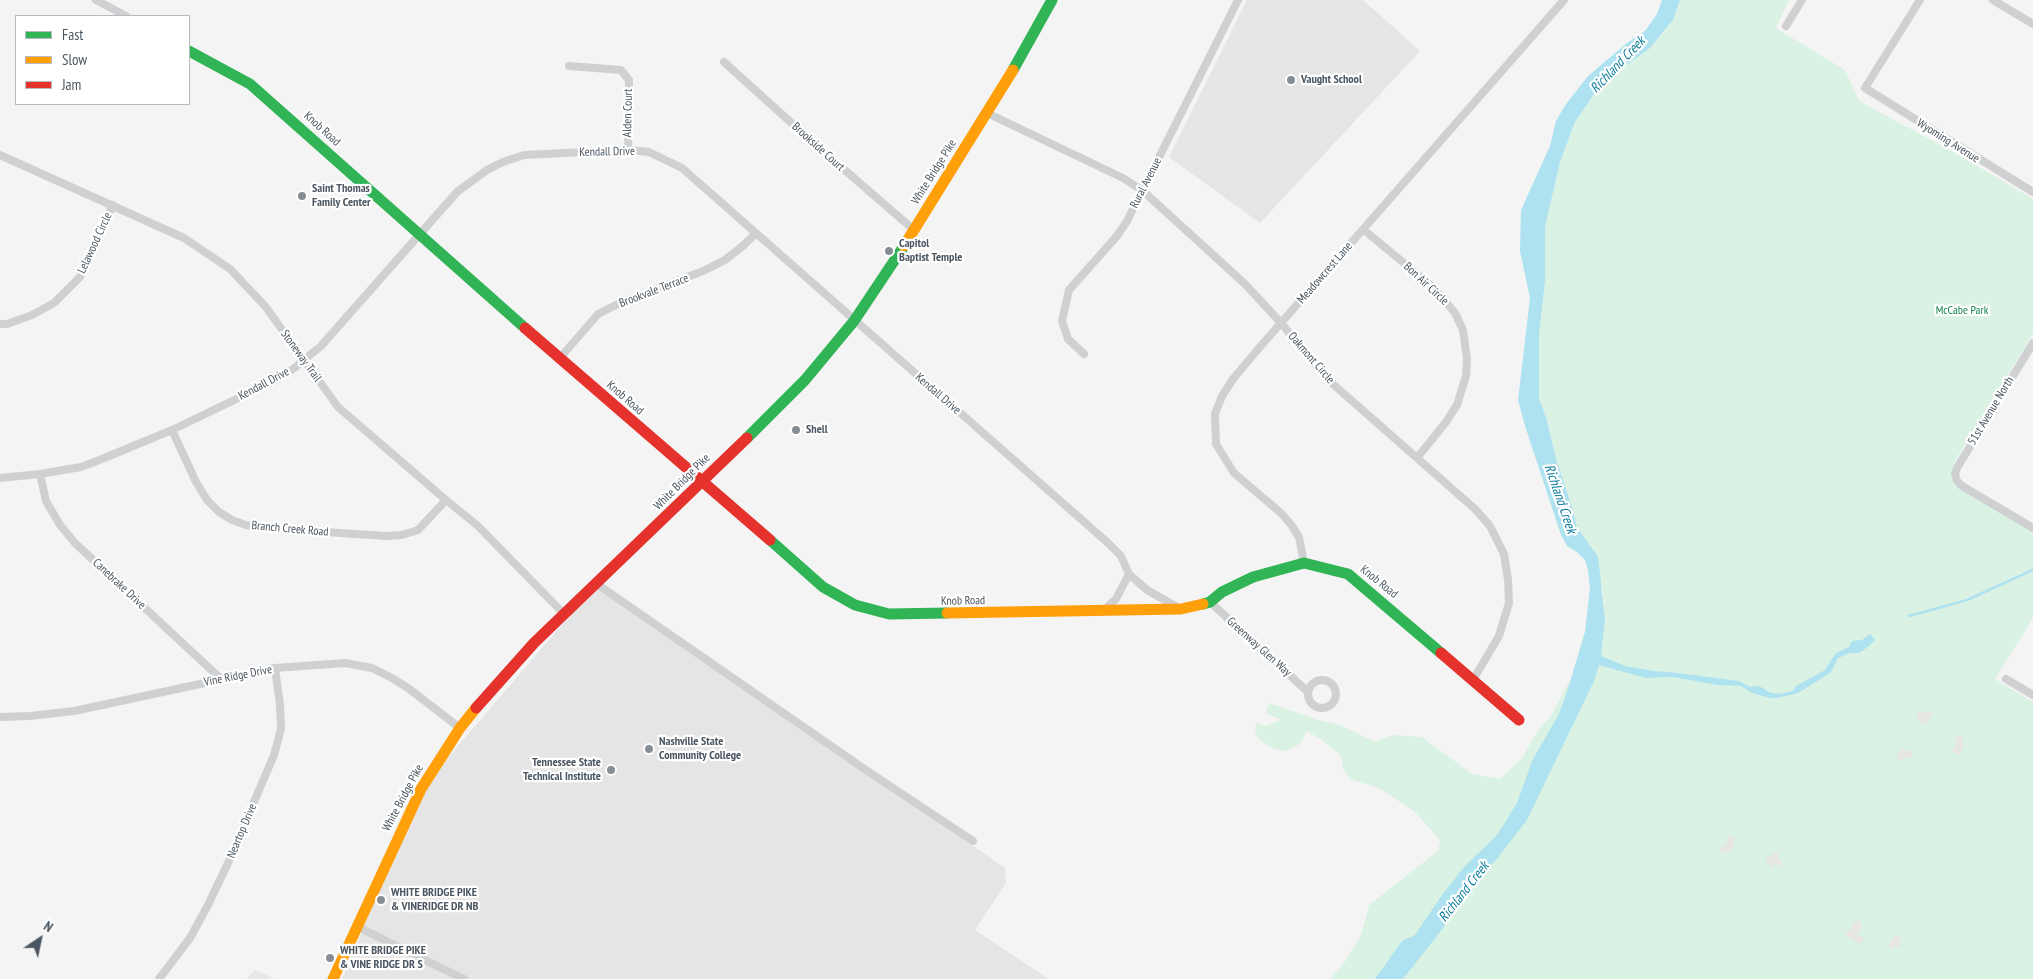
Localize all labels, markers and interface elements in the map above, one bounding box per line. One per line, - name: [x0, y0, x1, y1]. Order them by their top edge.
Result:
- legend: [15, 15, 190, 105]
- text: Fast: [62, 25, 83, 44]
- water label: Richland Creek: [1587, 33, 1649, 97]
- text: Slow: [62, 50, 87, 69]
- place label: Vaught School: [1301, 73, 1362, 87]
- marker: Vaught School: [1285, 74, 1297, 86]
- text: Jam: [62, 75, 81, 94]
- street label: Alden Court: [620, 88, 636, 138]
- street label: Knob Road: [301, 109, 343, 149]
- street label: Wyoming Avenue: [1914, 116, 1982, 166]
- street label: Brookside Court: [789, 120, 847, 174]
- street label: White Bridge Pike: [908, 137, 960, 207]
- street label: Kendall Drive: [579, 144, 635, 160]
- street label: Rural Avenue: [1127, 155, 1165, 211]
- place label: Saint Thomas Family Center: [312, 182, 371, 210]
- marker: Saint Thomas Family Center: [296, 190, 308, 202]
- street label: Lelawood Circle: [75, 210, 115, 276]
- place label: Capitol Baptist Temple: [899, 237, 962, 265]
- street label: Meadowcrest Lane: [1294, 239, 1356, 307]
- marker: Capitol Baptist Temple: [883, 245, 895, 257]
- street label: Bon Air Circle: [1401, 260, 1451, 308]
- street label: Brookvale Terrace: [617, 271, 691, 311]
- park label: McCabe Park: [1936, 304, 1988, 318]
- street label: Stoneway Trail: [277, 327, 325, 385]
- street label: Oakmont Circle: [1285, 329, 1337, 387]
- street label: Kendall Drive: [236, 365, 292, 403]
- street label: Kendall Drive: [912, 370, 964, 418]
- street label: 51st Avenue North: [1965, 374, 2017, 448]
- street label: Knob Road: [604, 378, 646, 418]
- place label: Shell: [806, 423, 828, 437]
- marker: Shell: [790, 424, 802, 436]
- street label: White Bridge Pike: [651, 451, 713, 513]
- water label: Richland Creek: [1540, 462, 1580, 536]
- street label: Branch Creek Road: [251, 518, 329, 540]
- street label: Canebrake Drive: [89, 556, 149, 612]
- street label: Knob Road: [1357, 562, 1401, 602]
- street label: Knob Road: [941, 593, 985, 609]
- street label: Greenway Glen Way: [1224, 614, 1294, 680]
- street label: Vine Ridge Drive: [203, 662, 273, 690]
- place label: Nashville State Community College: [659, 735, 741, 763]
- marker: Nashville State Community College: [643, 743, 655, 755]
- place label: Tennessee State Technical Institute: [523, 756, 601, 784]
- street label: White Bridge Pike: [379, 762, 427, 834]
- marker: Tennessee State Technical Institute: [605, 764, 617, 776]
- street label: Neartop Drive: [224, 802, 260, 860]
- water label: Richland Creek: [1435, 859, 1493, 925]
- place label: WHITE BRIDGE PIKE & VINERIDGE DR NB: [391, 886, 478, 914]
- marker: WHITE BRIDGE PIKE & VINERIDGE DR NB: [375, 894, 387, 906]
- north arrow: [15, 914, 65, 964]
- text: N: [40, 917, 57, 936]
- place label: WHITE BRIDGE PIKE & VINE RIDGE DR S: [340, 944, 426, 972]
- marker: WHITE BRIDGE PIKE & VINE RIDGE DR S: [324, 952, 336, 964]

